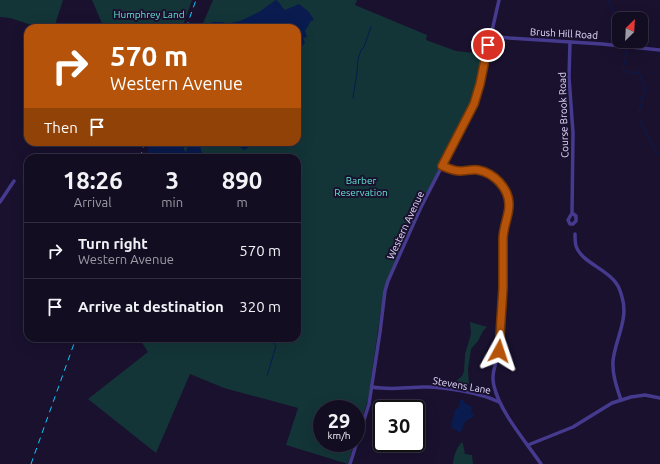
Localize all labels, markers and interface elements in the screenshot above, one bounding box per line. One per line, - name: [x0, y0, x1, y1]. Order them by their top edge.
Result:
- park label: Humphrey Land: [113, 9, 185, 20]
- north arrow: [612, 12, 648, 48]
- map controls: [612, 12, 648, 48]
- street label: Brush Hill Road: [530, 26, 598, 41]
- pin: [471, 28, 505, 62]
- icon: arrive: [477, 34, 499, 56]
- icon: right: [44, 40, 96, 92]
- text: 570 m: [110, 40, 188, 71]
- street label: Course Brook Road: [556, 72, 570, 158]
- text: Western Avenue: [110, 73, 243, 93]
- icon: arrive: [86, 116, 108, 138]
- text: Then: [44, 119, 78, 136]
- text: 18:26: [63, 167, 123, 194]
- text: 3: [165, 167, 179, 194]
- text: 890: [222, 167, 262, 194]
- park label: Barber Reservation: [334, 175, 388, 198]
- street label: Western Avenue: [385, 189, 426, 261]
- text: Arrival: [74, 195, 112, 209]
- text: min: [161, 195, 183, 209]
- text: m: [236, 195, 248, 209]
- text: Turn right: [78, 235, 148, 252]
- icon: right: [44, 240, 66, 262]
- text: 570 m: [239, 242, 281, 259]
- text: Western Avenue: [78, 252, 174, 266]
- icon: arrive: [44, 296, 66, 318]
- text: Arrive at destination: [78, 298, 224, 315]
- text: 320 m: [239, 298, 281, 315]
- position arrow: [478, 330, 520, 372]
- street label: Stevens Lane: [432, 375, 492, 396]
- speed limit sign: 30: [373, 400, 425, 452]
- text: 29: [328, 409, 350, 432]
- text: km/h: [327, 430, 351, 441]

